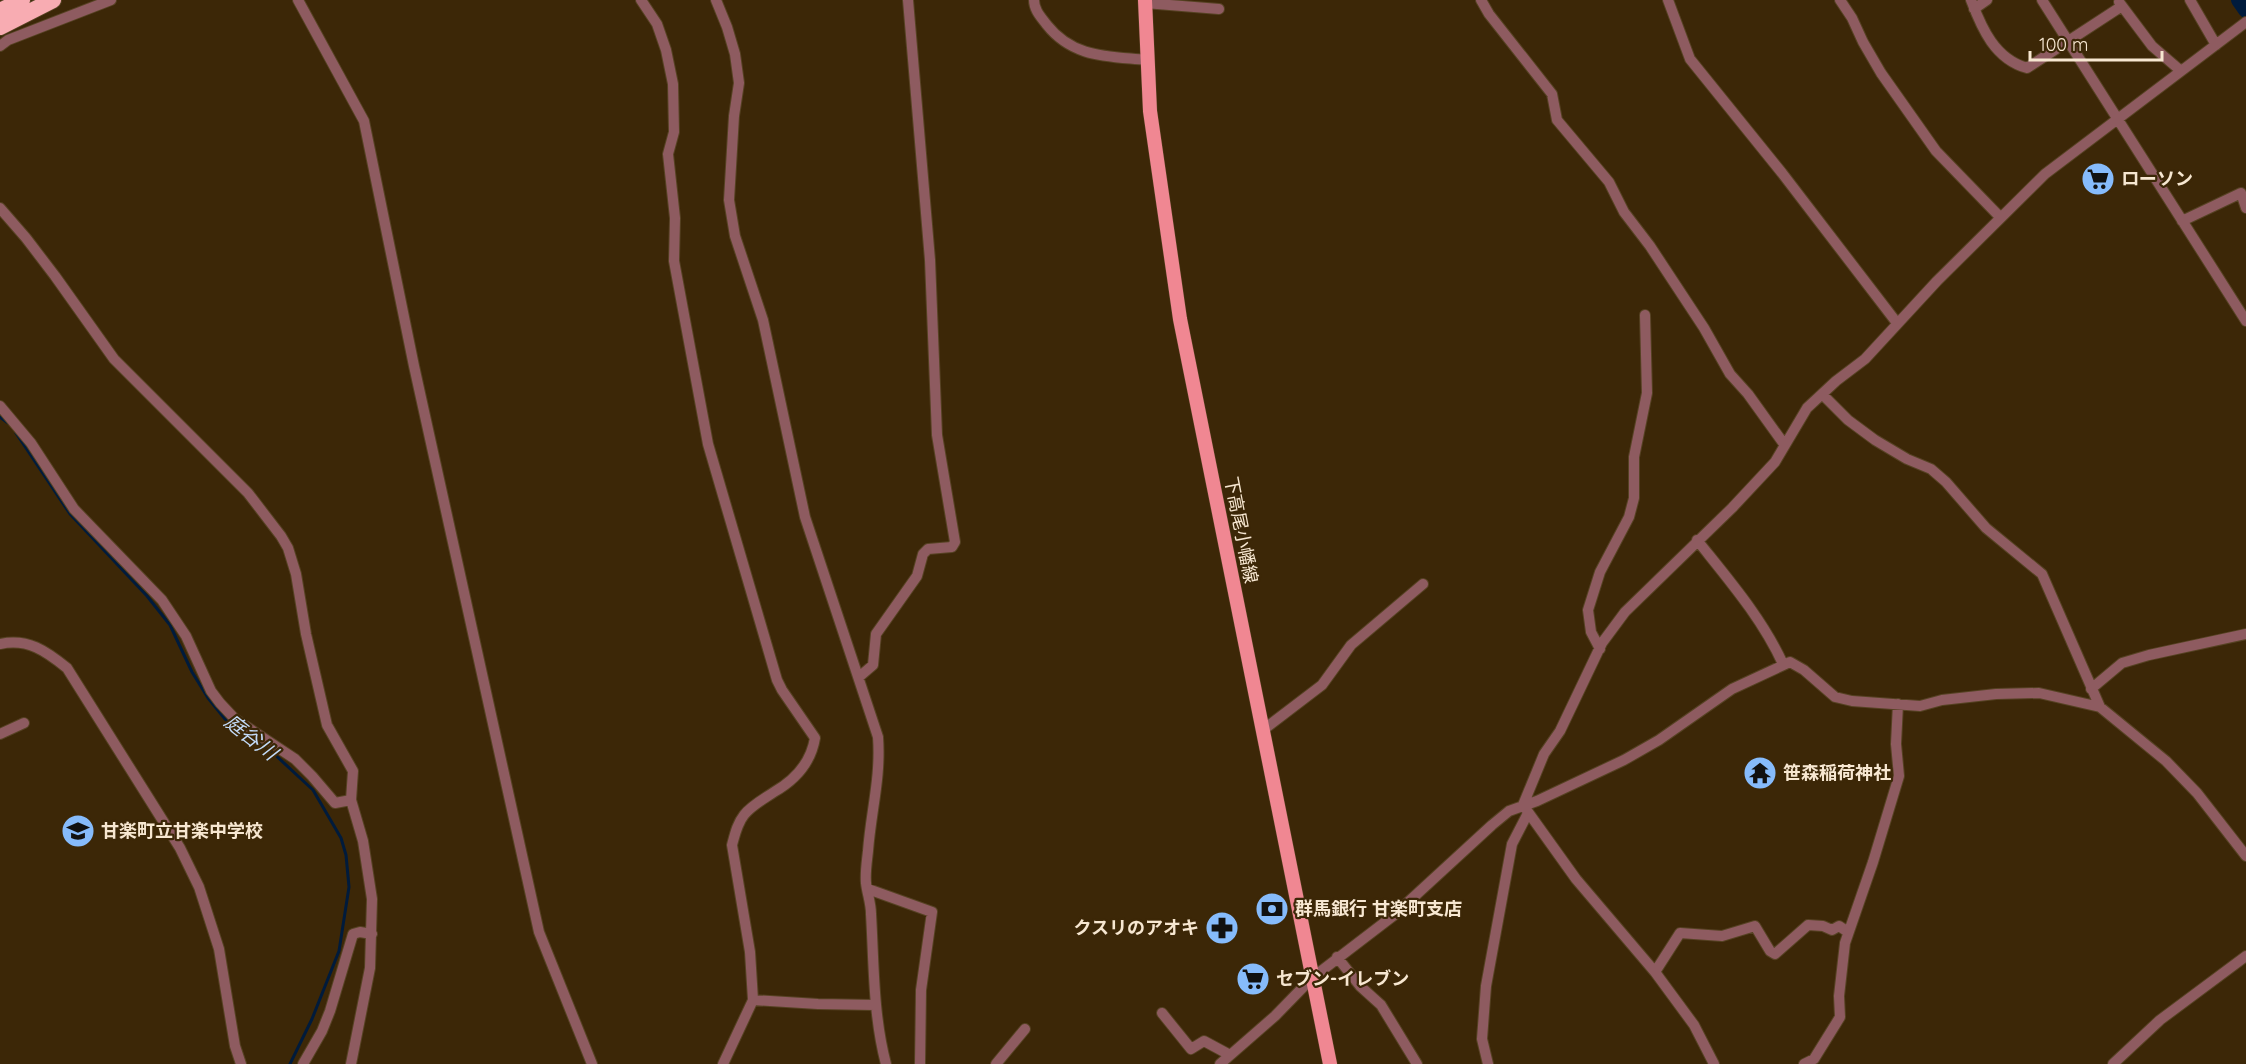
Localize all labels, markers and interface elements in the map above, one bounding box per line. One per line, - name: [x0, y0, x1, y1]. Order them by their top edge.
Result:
- scale bar: [2030, 24, 2162, 62]
- text: 100 m: [2039, 33, 2088, 56]
- supermarket icon: ローソン: [2080, 161, 2116, 197]
- place label: ローソン: [2121, 167, 2193, 190]
- street label: 下高尾小幡線: [1220, 475, 1263, 585]
- water label: 庭谷川: [220, 708, 284, 766]
- temple icon: 笹森稲荷神社: [1742, 755, 1778, 791]
- place label: 笹森稲荷神社: [1783, 761, 1891, 784]
- school or university icon: 甘楽町立甘楽中学校: [60, 813, 96, 849]
- place label: 甘楽町立甘楽中学校: [101, 819, 263, 842]
- bank icon: 群馬銀行 甘楽町支店: [1254, 891, 1290, 927]
- place label: 群馬銀行 甘楽町支店: [1295, 897, 1462, 920]
- pharmacy icon: クスリのアオキ: [1204, 910, 1240, 946]
- place label: クスリのアオキ: [1074, 916, 1199, 939]
- supermarket icon: セブン-イレブン: [1235, 961, 1271, 997]
- place label: セブン-イレブン: [1276, 967, 1409, 990]

